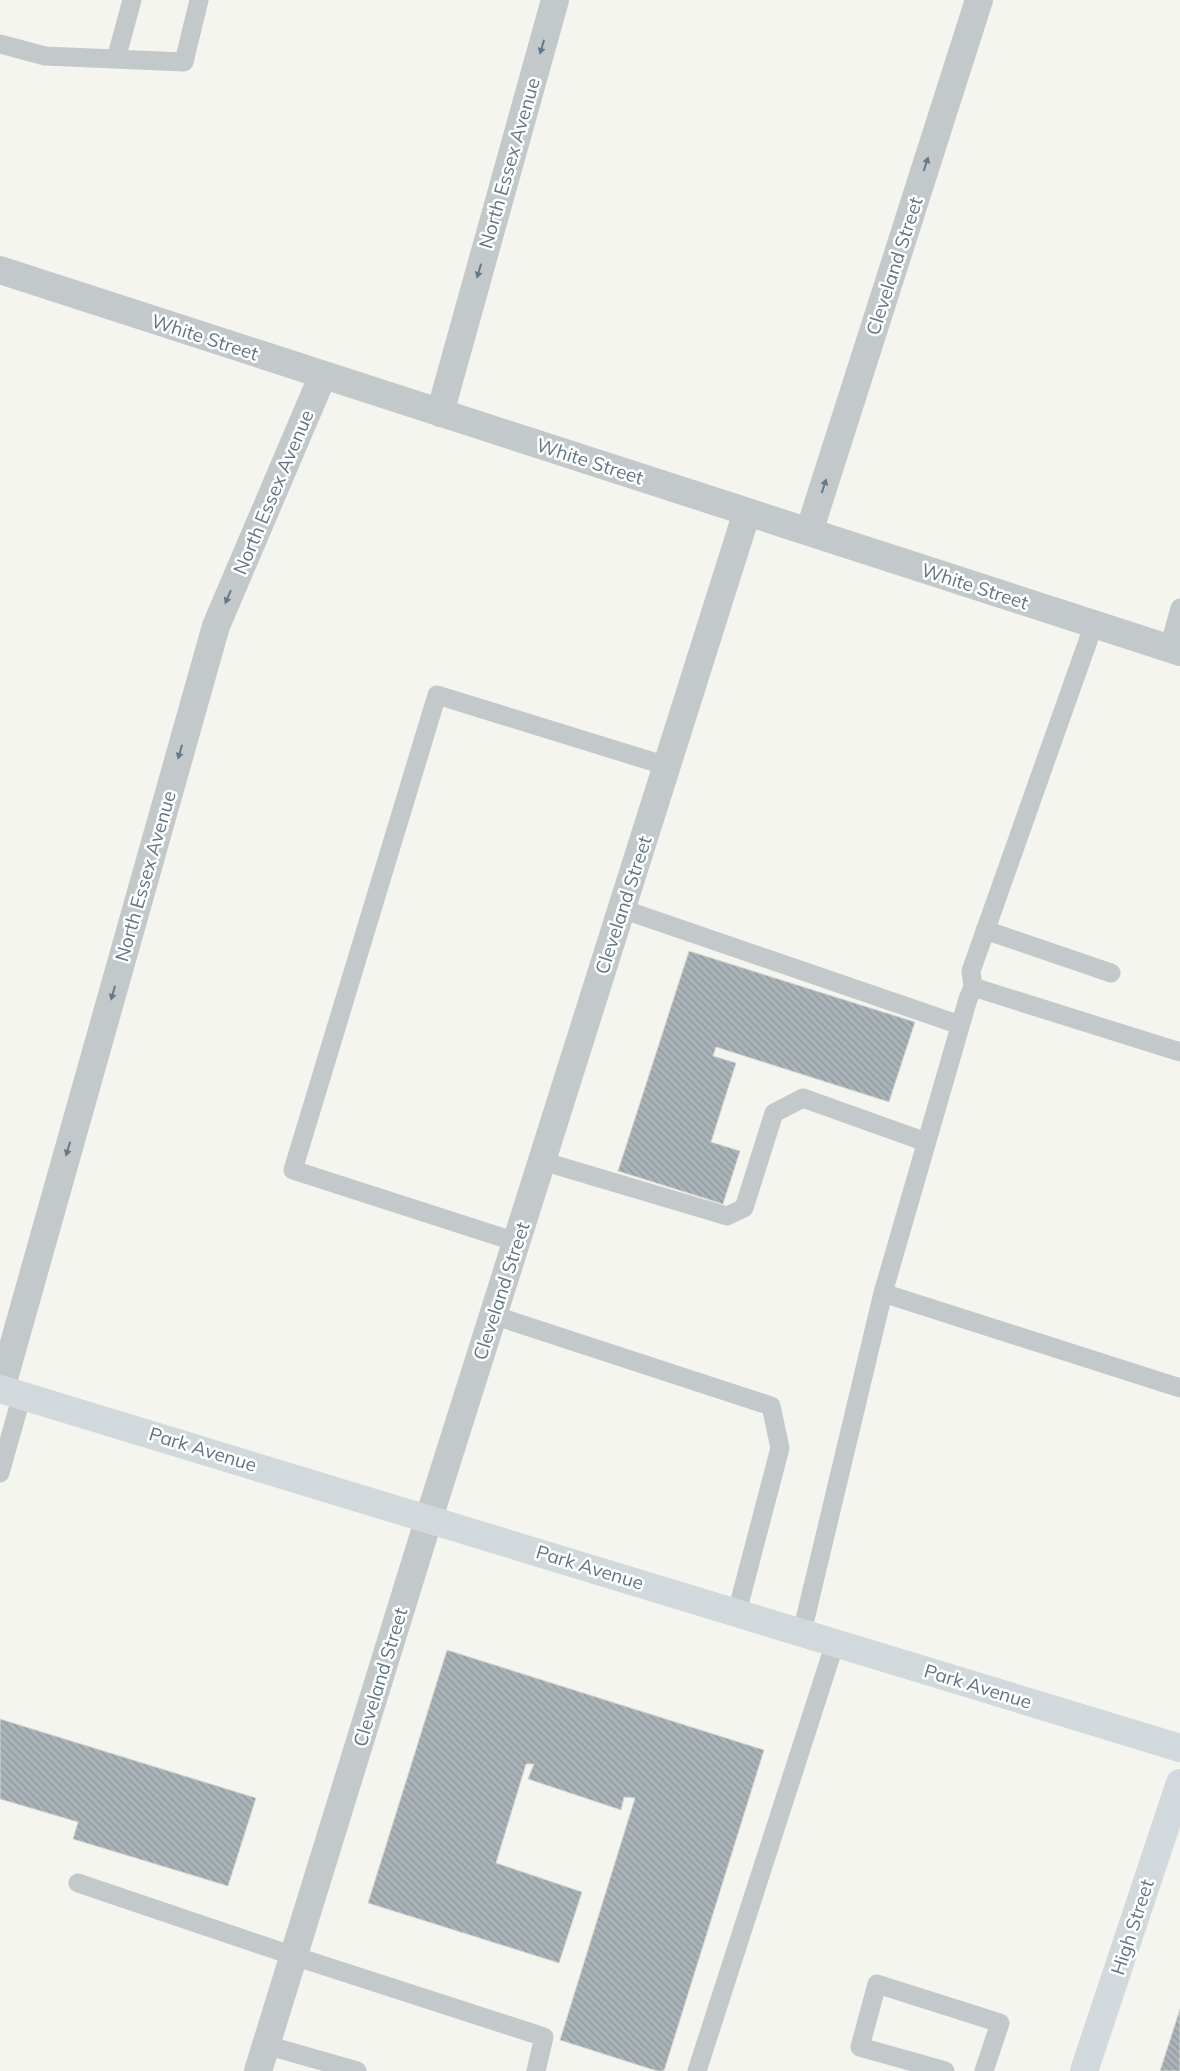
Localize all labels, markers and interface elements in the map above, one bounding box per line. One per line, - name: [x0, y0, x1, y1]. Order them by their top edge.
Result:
- one-way arrow: [537, 40, 545, 55]
- street label: North Essex Avenue: [473, 75, 545, 251]
- one-way arrow: [923, 156, 931, 171]
- street label: Cleveland Street: [860, 193, 928, 338]
- one-way arrow: [475, 263, 483, 278]
- street label: White Street: [148, 308, 262, 366]
- street label: North Essex Avenue: [227, 406, 319, 578]
- street label: White Street: [533, 432, 647, 490]
- one-way arrow: [820, 478, 828, 493]
- street label: White Street: [918, 557, 1032, 615]
- one-way arrow: [224, 590, 232, 604]
- one-way arrow: [176, 745, 184, 760]
- street label: North Essex Avenue: [109, 788, 181, 964]
- street label: Cleveland Street: [589, 832, 657, 977]
- one-way arrow: [108, 985, 116, 1000]
- one-way arrow: [64, 1142, 72, 1157]
- street label: Cleveland Street: [467, 1218, 535, 1363]
- street label: Park Avenue: [146, 1421, 260, 1477]
- street label: Park Avenue: [533, 1539, 647, 1595]
- street label: Cleveland Street: [347, 1604, 413, 1749]
- street label: Park Avenue: [921, 1658, 1035, 1714]
- street label: High Street: [1105, 1876, 1159, 1978]

